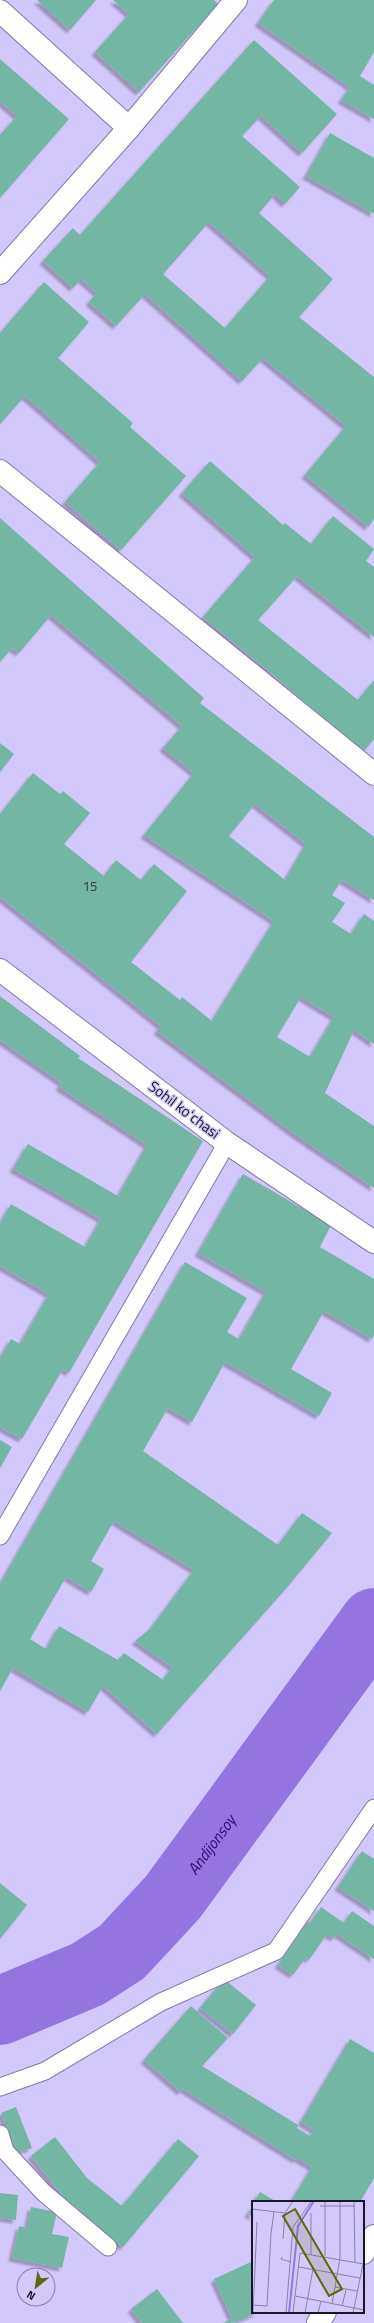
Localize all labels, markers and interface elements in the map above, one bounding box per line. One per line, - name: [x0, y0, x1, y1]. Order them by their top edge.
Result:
- house number: 15: [83, 876, 97, 896]
- street label: Sohil koʻchasi: [144, 1075, 225, 1144]
- water label: Andijonsoy: [181, 1808, 243, 1880]
- inset map: [252, 2201, 364, 2313]
- north arrow: [16, 2267, 56, 2307]
- text: N: [24, 2287, 38, 2304]

